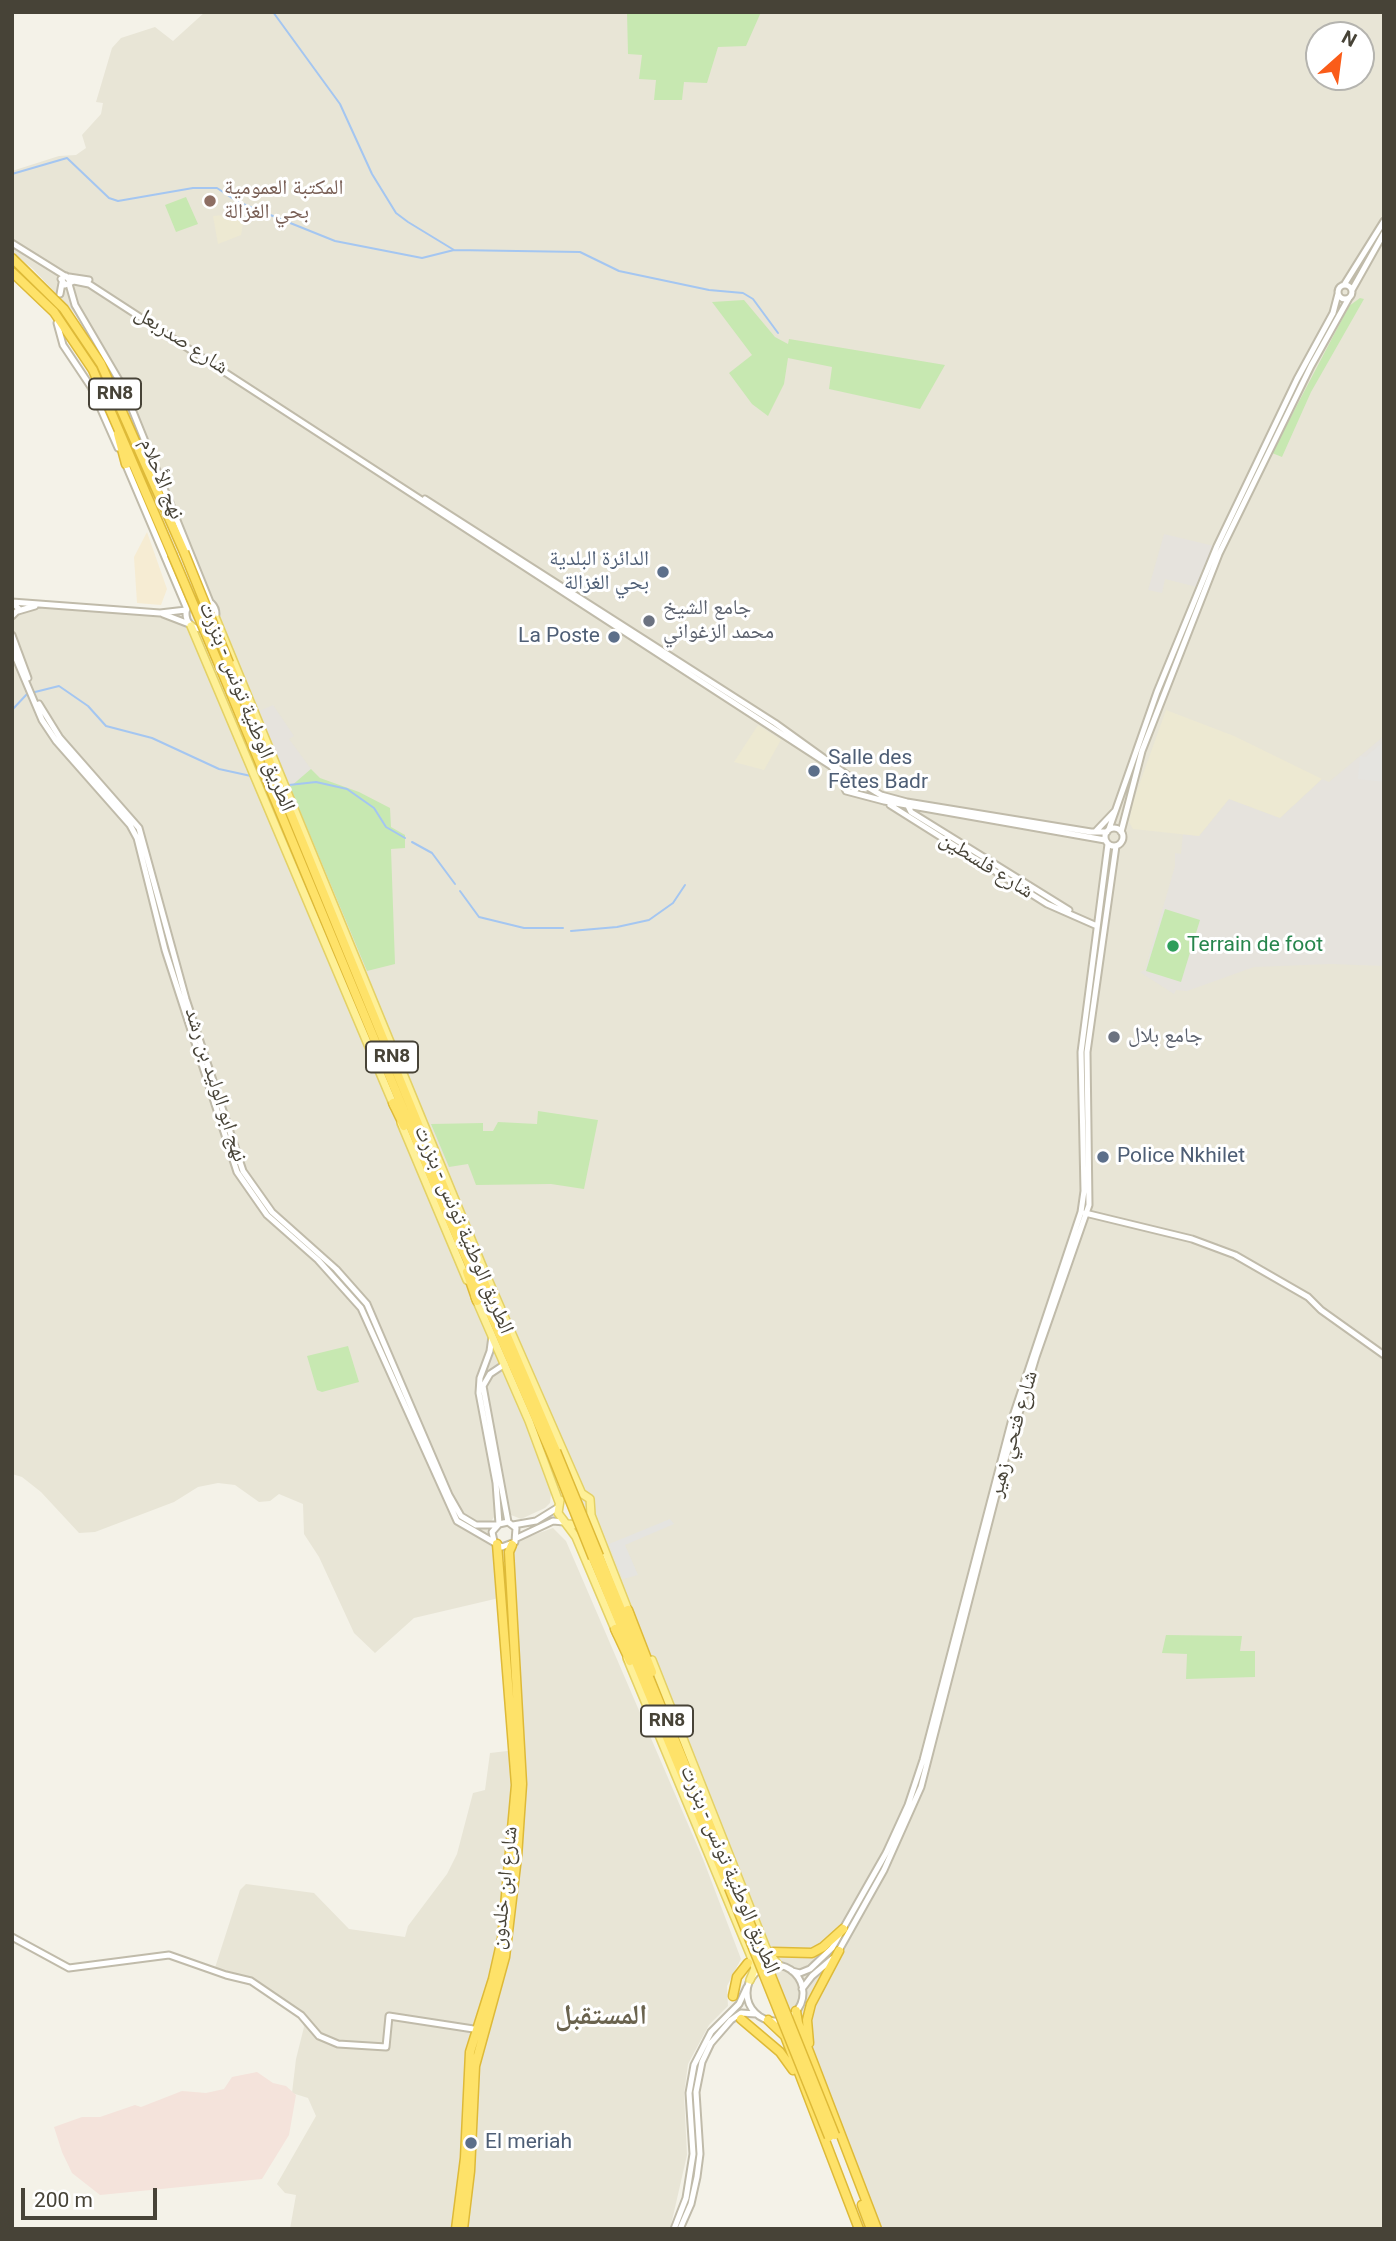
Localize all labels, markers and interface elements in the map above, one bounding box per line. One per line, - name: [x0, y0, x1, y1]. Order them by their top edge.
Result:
- north arrow: [1305, 21, 1375, 91]
- text: N: [1338, 25, 1360, 52]
- place label: المكتبة العمومية بحي الغزالة: [224, 176, 343, 226]
- marker: المكتبة العمومية بحي الغزالة: [202, 193, 218, 209]
- street label: شارع صدربعل: [129, 301, 233, 381]
- road number: RN8: [89, 378, 141, 410]
- street label: نهج الأحلام: [133, 435, 189, 523]
- place label: الدائرة البلدية بحي الغزالة: [549, 547, 649, 597]
- marker: الدائرة البلدية بحي الغزالة: [655, 564, 671, 580]
- place label: جامع الشيخ محمد الزغواني: [663, 596, 774, 646]
- street label: الطريق الوطنية تونس - بنزرت: [192, 599, 300, 815]
- marker: جامع الشيخ محمد الزغواني: [641, 613, 657, 629]
- place label: La Poste: [518, 624, 600, 650]
- marker: La Poste: [606, 629, 622, 645]
- place label: Salle des Fêtes Badr: [828, 746, 928, 796]
- marker: Salle des Fêtes Badr: [806, 763, 822, 779]
- street label: شارع فلسطين: [934, 827, 1038, 905]
- place label: Terrain de foot: [1187, 933, 1323, 959]
- marker: Terrain de foot: [1165, 938, 1181, 954]
- street label: نهج ابو الوليد بن رشد: [178, 1005, 252, 1165]
- place label: جامع بلال: [1128, 1024, 1203, 1050]
- marker: جامع بلال: [1106, 1029, 1122, 1045]
- road number: RN8: [366, 1042, 418, 1072]
- street label: الطريق الوطنية تونس - بنزرت: [408, 1122, 518, 1338]
- place label: Police Nkhilet: [1117, 1144, 1245, 1170]
- marker: Police Nkhilet: [1095, 1149, 1111, 1165]
- street label: شارع فتحي زهير: [984, 1368, 1044, 1500]
- road number: RN8: [641, 1706, 693, 1736]
- street label: الطريق الوطنية تونس - بنزرت: [674, 1762, 784, 1978]
- street label: شارع ابن خلدون: [486, 1825, 524, 1951]
- district label: المستقبل: [555, 2000, 647, 2034]
- place label: El meriah: [485, 2130, 572, 2156]
- marker: El meriah: [463, 2135, 479, 2151]
- scale bar: [24, 2174, 161, 2218]
- text: 200 m: [34, 2188, 93, 2212]

